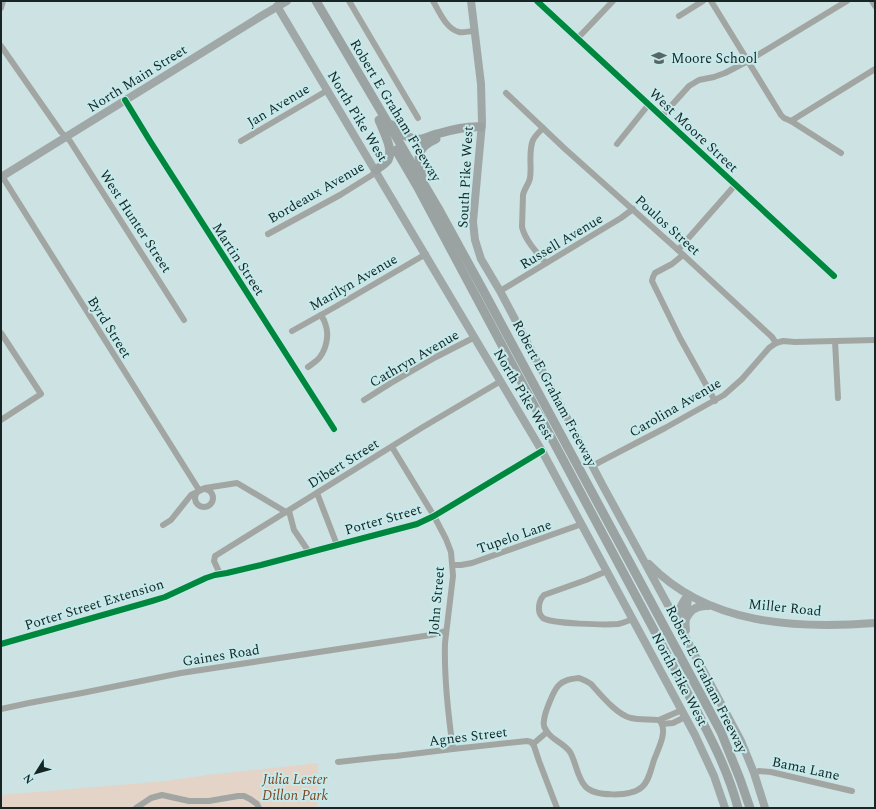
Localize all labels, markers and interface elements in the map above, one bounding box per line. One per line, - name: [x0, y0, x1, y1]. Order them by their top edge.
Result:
- street label: Robert E Graham Freeway: [345, 35, 447, 187]
- street label: North Main Street: [83, 39, 191, 118]
- place label: Moore School: [671, 48, 757, 69]
- school or university icon: Moore School: [650, 49, 668, 67]
- street label: North Pike West: [322, 67, 393, 166]
- street label: Jan Avenue: [243, 78, 314, 132]
- street label: West Moore Street: [644, 83, 743, 178]
- street label: South Pike West: [452, 126, 479, 228]
- street label: Bordeaux Avenue: [264, 156, 369, 229]
- street label: West Hunter Street: [94, 165, 177, 277]
- street label: Poulos Street: [630, 190, 705, 261]
- street label: Russell Avenue: [516, 208, 607, 275]
- street label: Martin Street: [207, 219, 270, 300]
- street label: Marilyn Avenue: [305, 249, 402, 316]
- street label: Byrd Street: [82, 292, 137, 362]
- street label: Robert E Graham Freeway: [507, 316, 603, 471]
- street label: Cathryn Avenue: [366, 324, 463, 393]
- street label: North Pike West: [488, 345, 559, 444]
- street label: Carolina Avenue: [625, 372, 725, 442]
- street label: Dibert Street: [303, 433, 383, 494]
- street label: Porter Street: [342, 498, 424, 541]
- street label: Tupelo Lane: [474, 514, 555, 559]
- street label: John Street: [423, 566, 450, 636]
- street label: Porter Street Extension: [22, 573, 166, 636]
- street label: Miller Road: [747, 593, 823, 622]
- street label: Robert E Graham Freeway: [660, 602, 754, 758]
- street label: North Pike West: [646, 629, 713, 730]
- street label: Gaines Road: [181, 639, 261, 672]
- street label: Agnes Street: [428, 721, 509, 752]
- street label: Bama Lane: [770, 751, 842, 786]
- north arrow: [16, 753, 56, 793]
- park label: Julia Lester Dillon Park: [262, 769, 328, 806]
- text: N: [19, 770, 38, 787]

